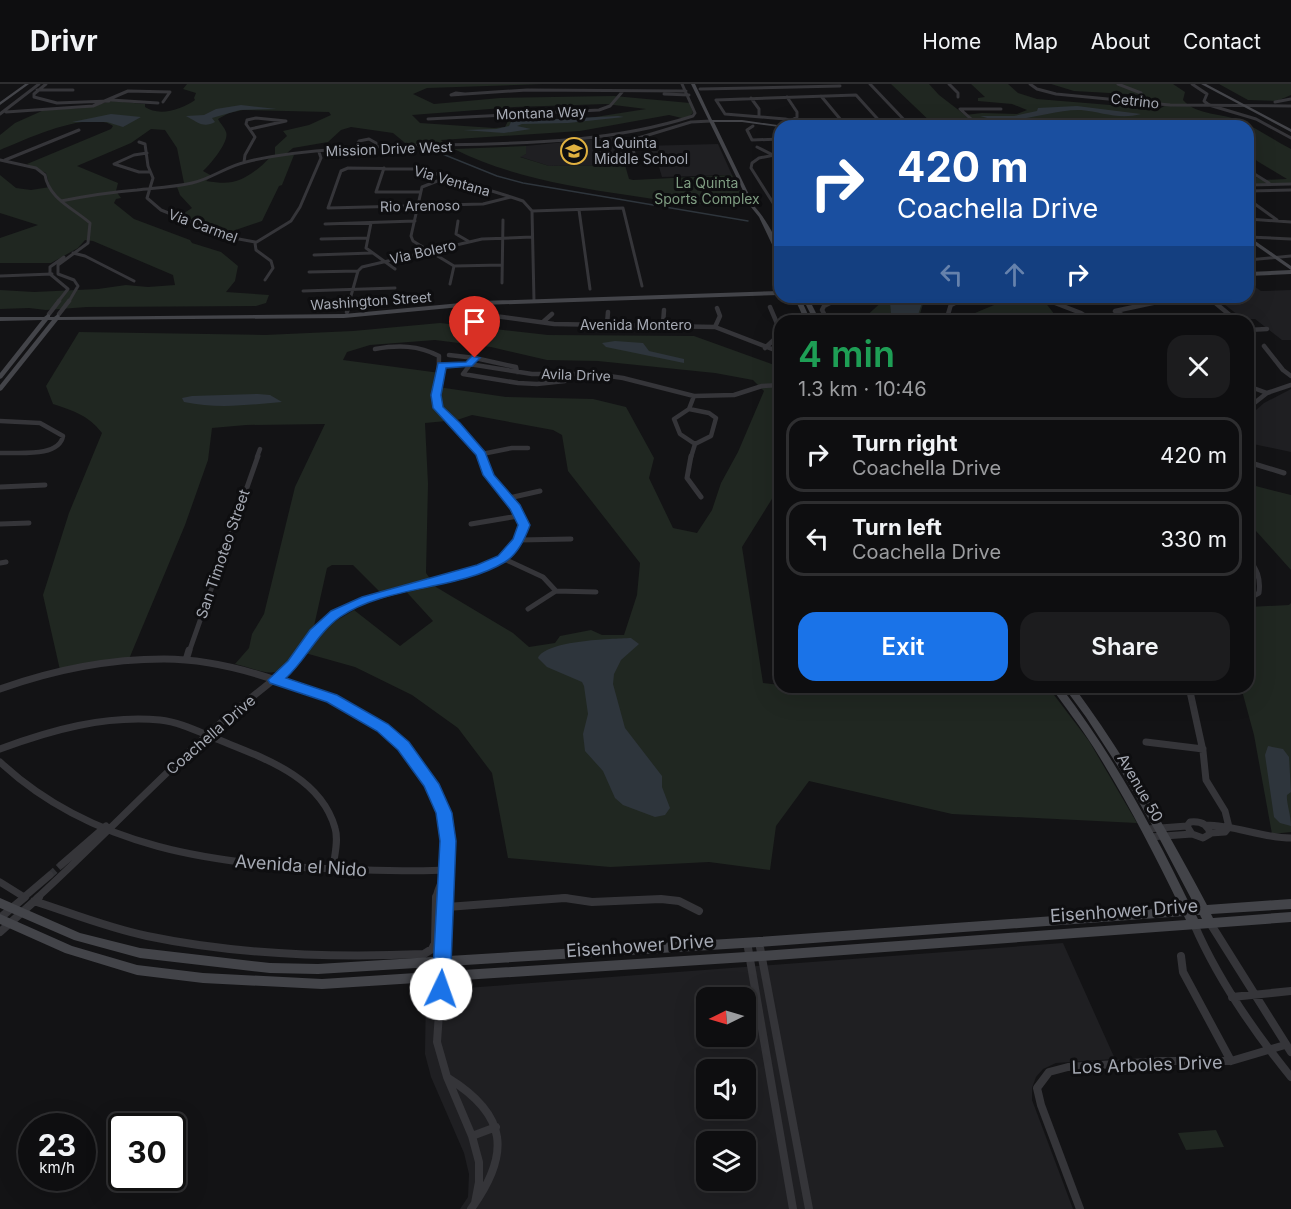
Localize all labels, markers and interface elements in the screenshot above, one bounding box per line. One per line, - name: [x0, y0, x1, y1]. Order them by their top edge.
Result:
- text: Drivr: [30, 24, 98, 58]
- text: Home: [922, 29, 981, 54]
- text: Map: [1014, 29, 1058, 54]
- text: About: [1091, 29, 1150, 54]
- text: Contact: [1183, 29, 1261, 54]
- street label: Cetrino: [1110, 90, 1160, 111]
- street label: Montana Way: [495, 102, 587, 123]
- place label: La Quinta Middle School: [594, 134, 688, 167]
- school or university icon: La Quinta Middle School: [559, 136, 589, 166]
- street label: Mission Drive West: [325, 138, 453, 159]
- text: 420 m: [897, 141, 1028, 192]
- icon: right: [798, 144, 876, 222]
- street label: Via Ventana: [412, 161, 492, 200]
- park label: La Quinta Sports Complex: [654, 174, 760, 207]
- text: Coachella Drive: [897, 192, 1098, 225]
- street label: Rio Arenoso: [380, 196, 460, 215]
- street label: Via Carmel: [166, 205, 240, 246]
- street label: Via Bolero: [388, 236, 458, 267]
- icon: left: [935, 258, 968, 291]
- icon: ahead: [998, 258, 1031, 291]
- icon: right: [1061, 258, 1094, 291]
- street label: Washington Street: [310, 288, 433, 313]
- pin: [449, 296, 500, 358]
- icon: arrive: [458, 305, 491, 338]
- street label: Avenida Montero: [580, 316, 692, 333]
- text: 4 min: [798, 332, 895, 376]
- button: close: [1167, 335, 1230, 398]
- street label: Avila Drive: [541, 365, 611, 384]
- text: 1.3 km · 10:46: [798, 377, 927, 401]
- text: Turn right: [852, 430, 958, 456]
- icon: right: [801, 438, 834, 471]
- text: 420 m: [1160, 442, 1227, 468]
- text: Coachella Drive: [852, 456, 1001, 480]
- street label: San Timoteo Street: [191, 487, 254, 621]
- text: Turn left: [852, 514, 942, 540]
- icon: left: [801, 522, 834, 555]
- text: 330 m: [1160, 526, 1227, 552]
- text: Coachella Drive: [852, 540, 1001, 564]
- button: Exit: [798, 612, 1008, 681]
- button: Share: [1020, 612, 1230, 681]
- street label: Coachella Drive: [162, 691, 259, 778]
- street label: Avenue 50: [1113, 750, 1168, 825]
- street label: Avenida el Nido: [234, 850, 368, 881]
- street label: Eisenhower Drive: [1049, 895, 1199, 926]
- street label: Eisenhower Drive: [565, 930, 715, 961]
- position arrow: [409, 957, 473, 1021]
- north arrow: [696, 987, 756, 1047]
- map controls: [696, 987, 756, 1191]
- street label: Los Arboles Drive: [1071, 1051, 1223, 1078]
- button: sound: [696, 1059, 756, 1119]
- speed limit sign: 30: [108, 1113, 186, 1191]
- text: 23: [38, 1127, 76, 1163]
- button: layers: [696, 1131, 756, 1191]
- text: km/h: [39, 1158, 75, 1177]

